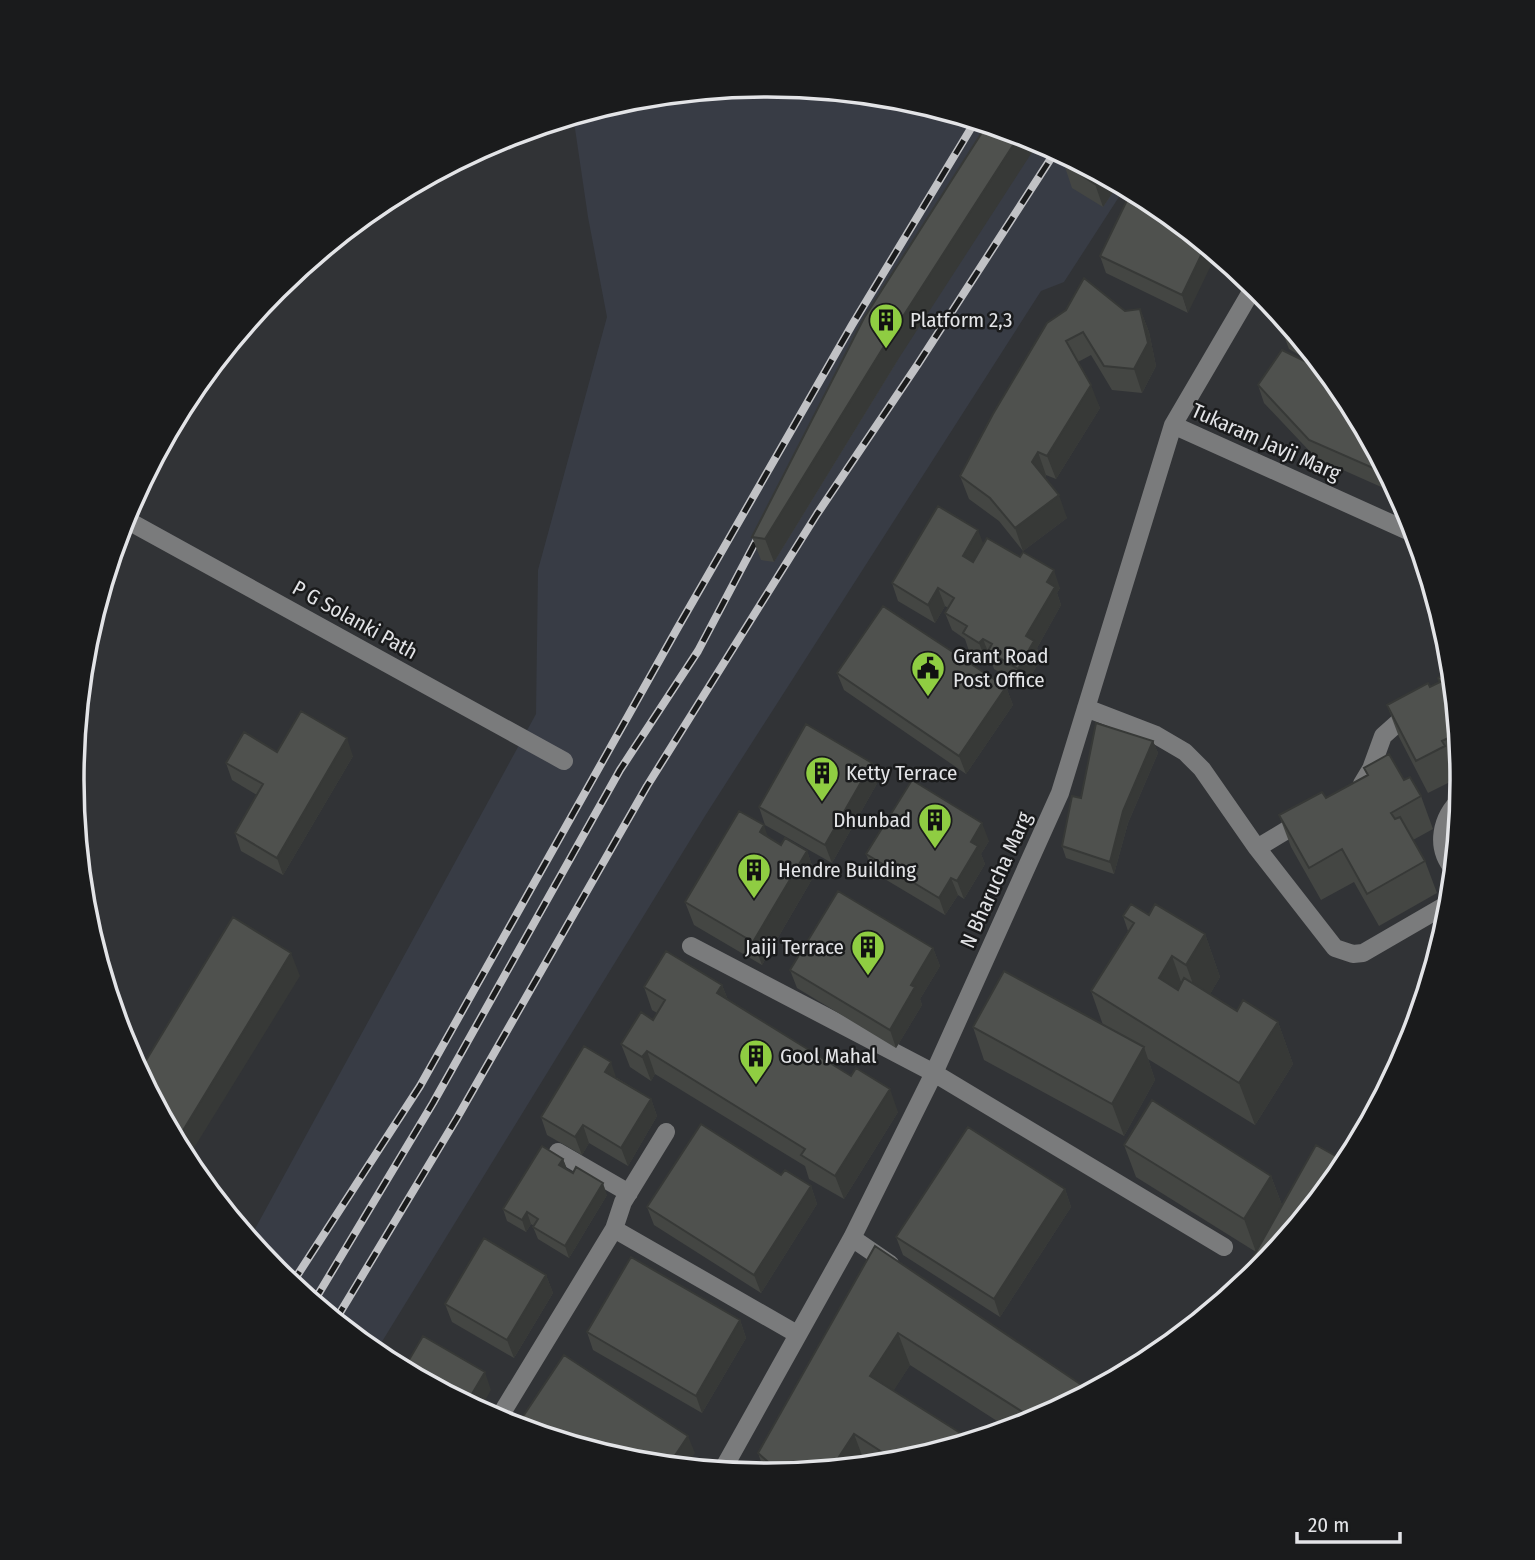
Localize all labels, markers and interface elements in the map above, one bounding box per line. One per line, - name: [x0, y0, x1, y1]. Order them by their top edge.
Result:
- building icon: Platform 2,3: [867, 301, 905, 350]
- place label: Platform 2,3: [910, 307, 1012, 333]
- street label: Tukaram Javji Marg: [1187, 398, 1345, 487]
- street label: P G Solanki Path: [288, 575, 422, 665]
- place label: Grant Road Post Office: [953, 643, 1048, 693]
- public building icon: Grant Road Post Office: [909, 649, 947, 698]
- building icon: Ketty Terrace: [803, 754, 841, 803]
- place label: Ketty Terrace: [846, 760, 957, 786]
- building icon: Dhunbad: [916, 801, 954, 850]
- place label: Dhunbad: [833, 807, 911, 833]
- street label: N Bharucha Marg: [954, 808, 1038, 952]
- building icon: Hendre Building: [735, 851, 773, 900]
- place label: Hendre Building: [778, 857, 916, 883]
- building icon: Jaiji Terrace: [849, 928, 887, 977]
- place label: Jaiji Terrace: [745, 934, 844, 960]
- building icon: Gool Mahal: [737, 1037, 775, 1086]
- place label: Gool Mahal: [780, 1043, 877, 1069]
- scale bar: [1297, 1500, 1400, 1544]
- text: 20 m: [1308, 1512, 1349, 1538]

